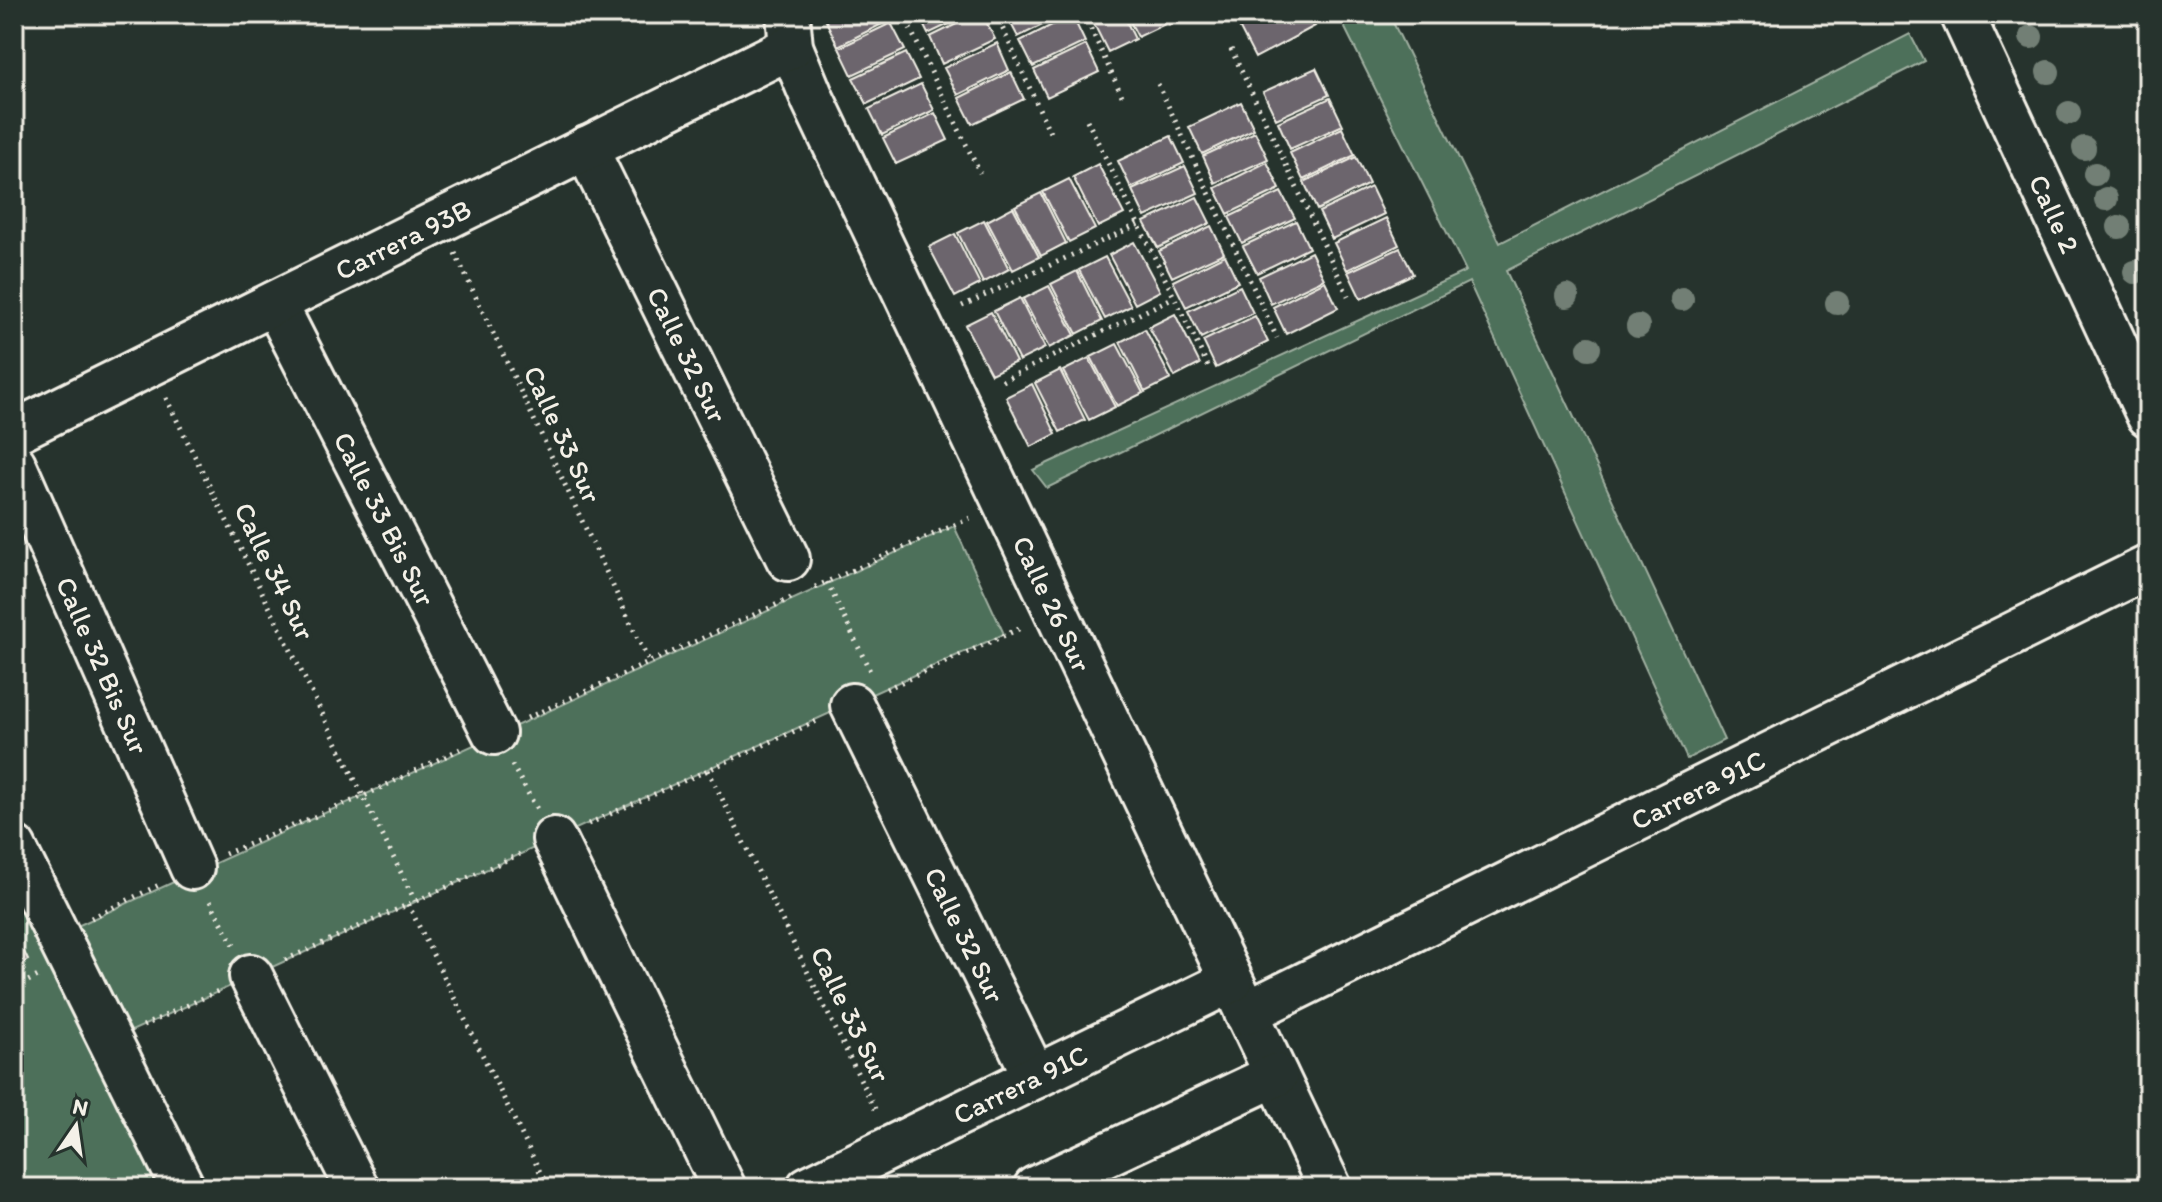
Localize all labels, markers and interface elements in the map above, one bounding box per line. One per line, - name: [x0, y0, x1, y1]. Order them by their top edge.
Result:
- street label: Calle 2: [2022, 169, 2088, 259]
- street label: Carrera 93B: [329, 191, 477, 287]
- street label: Calle 32 Sur: [640, 281, 735, 428]
- street label: Calle 33 Sur: [516, 360, 610, 508]
- street label: Calle 33 Bis Sur: [326, 426, 443, 612]
- street label: Calle 34 Sur: [227, 497, 323, 645]
- street label: Calle 26 Sur: [1005, 530, 1099, 677]
- street label: Calle 32 Bis Sur: [49, 571, 157, 760]
- street label: Carrera 91C: [1625, 742, 1770, 837]
- street label: Calle 32 Sur: [917, 861, 1013, 1008]
- street label: Calle 33 Sur: [803, 940, 899, 1088]
- street label: Carrera 91C: [947, 1037, 1093, 1131]
- north arrow: [36, 1086, 116, 1166]
- text: N: [70, 1092, 91, 1122]

